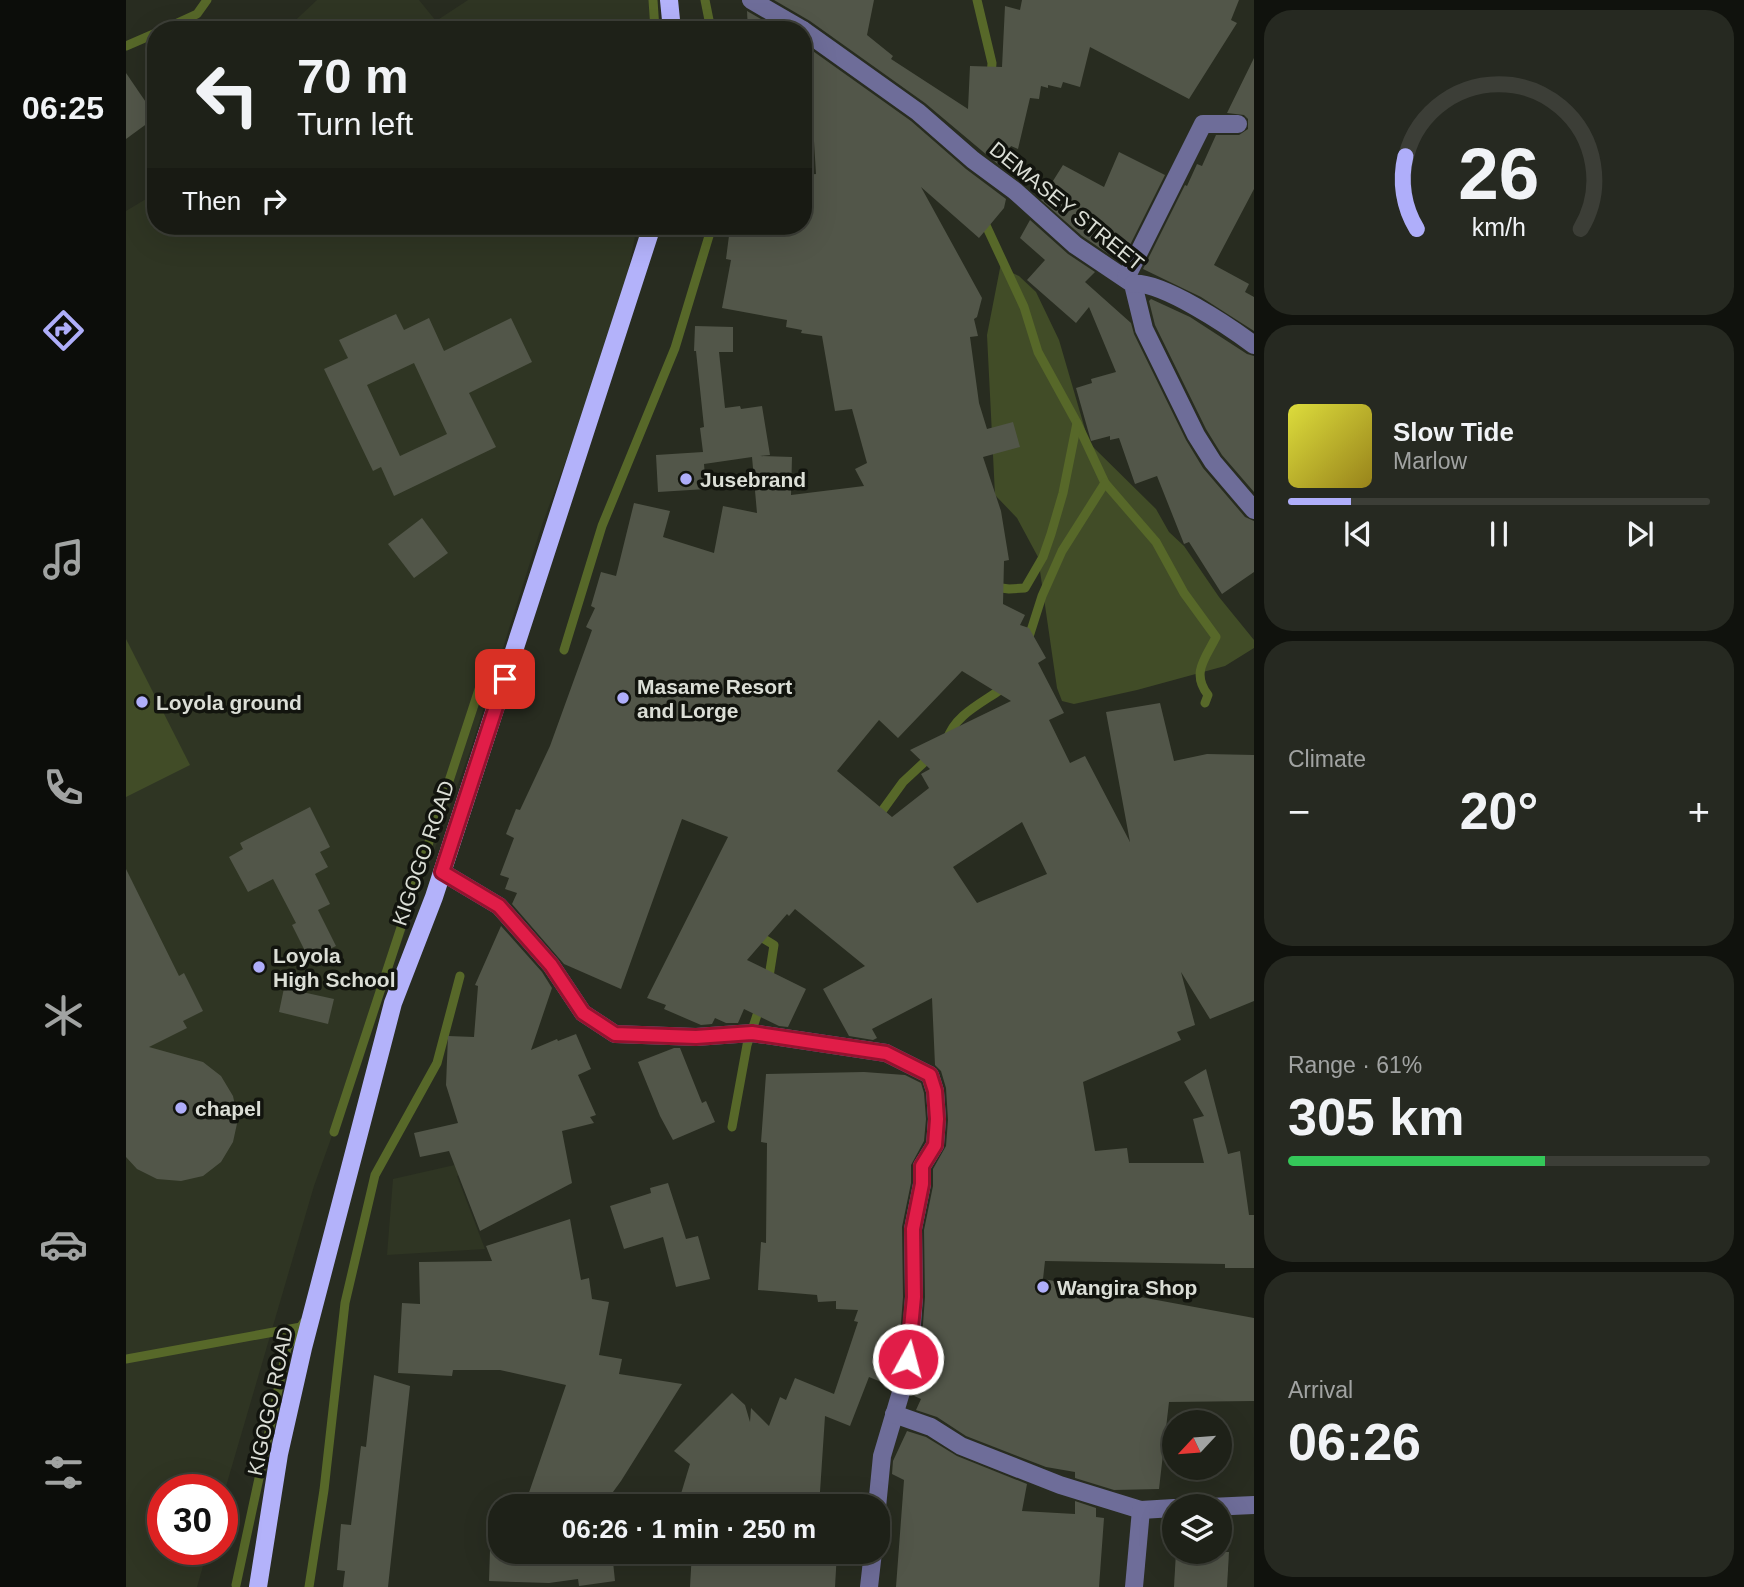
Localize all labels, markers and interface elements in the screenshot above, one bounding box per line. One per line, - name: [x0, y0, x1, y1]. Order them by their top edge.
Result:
- icon: left: [182, 49, 273, 140]
- text: 70 m: [297, 49, 409, 103]
- text: 06:25: [22, 90, 104, 126]
- text: Turn left: [297, 106, 413, 142]
- text: 26: [1459, 133, 1539, 214]
- street label: DEMASEY STREET: [986, 137, 1149, 275]
- icon: right: [255, 182, 293, 220]
- text: Then: [182, 186, 241, 216]
- text: km/h: [1472, 213, 1526, 241]
- icon: directions: [39, 306, 88, 355]
- text: Slow Tide: [1393, 417, 1514, 447]
- text: Marlow: [1393, 448, 1467, 474]
- place label: Jusebrand: [700, 468, 806, 491]
- marker: Jusebrand: [678, 471, 694, 487]
- icon: previous: [1339, 515, 1377, 553]
- icon: pause: [1480, 515, 1518, 553]
- icon: next: [1621, 515, 1659, 553]
- icon: music: [39, 535, 88, 584]
- pin: [475, 649, 535, 709]
- icon: arrive: [486, 660, 524, 698]
- place label: Masame Resort and Lorge: [637, 675, 792, 722]
- marker: Masame Resort and Lorge: [615, 690, 631, 706]
- place label: Loyola ground: [156, 691, 302, 714]
- marker: Loyola ground: [134, 694, 150, 710]
- text: Climate: [1288, 746, 1366, 772]
- icon: phone: [39, 763, 88, 812]
- street label: KIGOGO ROAD: [387, 778, 459, 928]
- text: 20°: [1460, 782, 1538, 840]
- text: −: [1288, 791, 1310, 833]
- text: +: [1688, 791, 1710, 833]
- place label: Loyola High School: [273, 944, 396, 991]
- marker: Loyola High School: [251, 959, 267, 975]
- icon: climate: [39, 991, 88, 1040]
- text: Range · 61%: [1288, 1052, 1422, 1078]
- text: 305 km: [1288, 1088, 1464, 1146]
- place label: chapel: [195, 1097, 262, 1120]
- marker: chapel: [173, 1100, 189, 1116]
- icon: car: [39, 1220, 88, 1269]
- place label: Wangira Shop: [1057, 1276, 1197, 1299]
- marker: Wangira Shop: [1035, 1279, 1051, 1295]
- position arrow: [871, 1322, 945, 1396]
- street label: KIGOGO ROAD: [243, 1324, 297, 1478]
- text: Arrival: [1288, 1377, 1353, 1403]
- north arrow: [1162, 1410, 1232, 1480]
- map controls: [1162, 1410, 1232, 1564]
- text: 06:26: [1288, 1413, 1421, 1471]
- icon: filters: [39, 1448, 88, 1497]
- speed limit sign: 30: [147, 1474, 238, 1565]
- button: layers: [1162, 1494, 1232, 1564]
- text: 06:26 · 1 min · 250 m: [562, 1514, 816, 1544]

